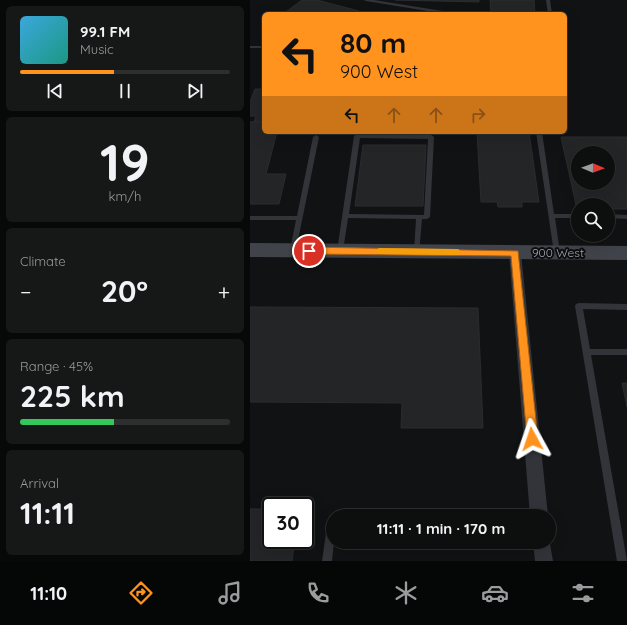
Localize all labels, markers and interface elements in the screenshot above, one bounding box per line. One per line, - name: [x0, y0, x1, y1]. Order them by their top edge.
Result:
- text: 99.1 FM: [80, 22, 130, 41]
- text: 80 m: [340, 25, 406, 60]
- icon: left: [274, 28, 326, 80]
- text: Music: [80, 41, 114, 57]
- text: 900 West: [340, 60, 418, 83]
- icon: previous: [44, 80, 66, 102]
- icon: pause: [114, 80, 136, 102]
- icon: next: [184, 80, 206, 102]
- icon: left: [341, 104, 363, 126]
- icon: ahead: [383, 104, 405, 126]
- icon: ahead: [425, 104, 447, 126]
- icon: right: [467, 104, 489, 126]
- text: 19: [100, 129, 150, 194]
- north arrow: [571, 146, 615, 190]
- map controls: [571, 146, 615, 242]
- text: km/h: [109, 188, 141, 204]
- button: search: [571, 198, 615, 242]
- pin: [292, 234, 326, 268]
- icon: arrive: [298, 240, 320, 262]
- street label: 900 West: [532, 245, 584, 260]
- text: Climate: [20, 253, 66, 269]
- text: 20°: [101, 272, 148, 310]
- text: −: [20, 278, 31, 306]
- text: +: [218, 278, 230, 306]
- text: Range · 45%: [20, 358, 93, 374]
- text: 225 km: [20, 377, 125, 415]
- position arrow: [511, 418, 553, 460]
- text: Arrival: [20, 475, 59, 491]
- text: 11:11: [20, 494, 75, 532]
- speed limit sign: 30: [262, 497, 314, 549]
- text: 11:11 · 1 min · 170 m: [377, 519, 505, 538]
- icon: directions: [127, 579, 155, 607]
- icon: music: [216, 579, 244, 607]
- icon: phone: [304, 579, 332, 607]
- icon: climate: [392, 579, 420, 607]
- icon: car: [481, 579, 509, 607]
- icon: filters: [569, 579, 597, 607]
- text: 11:10: [30, 582, 67, 605]

